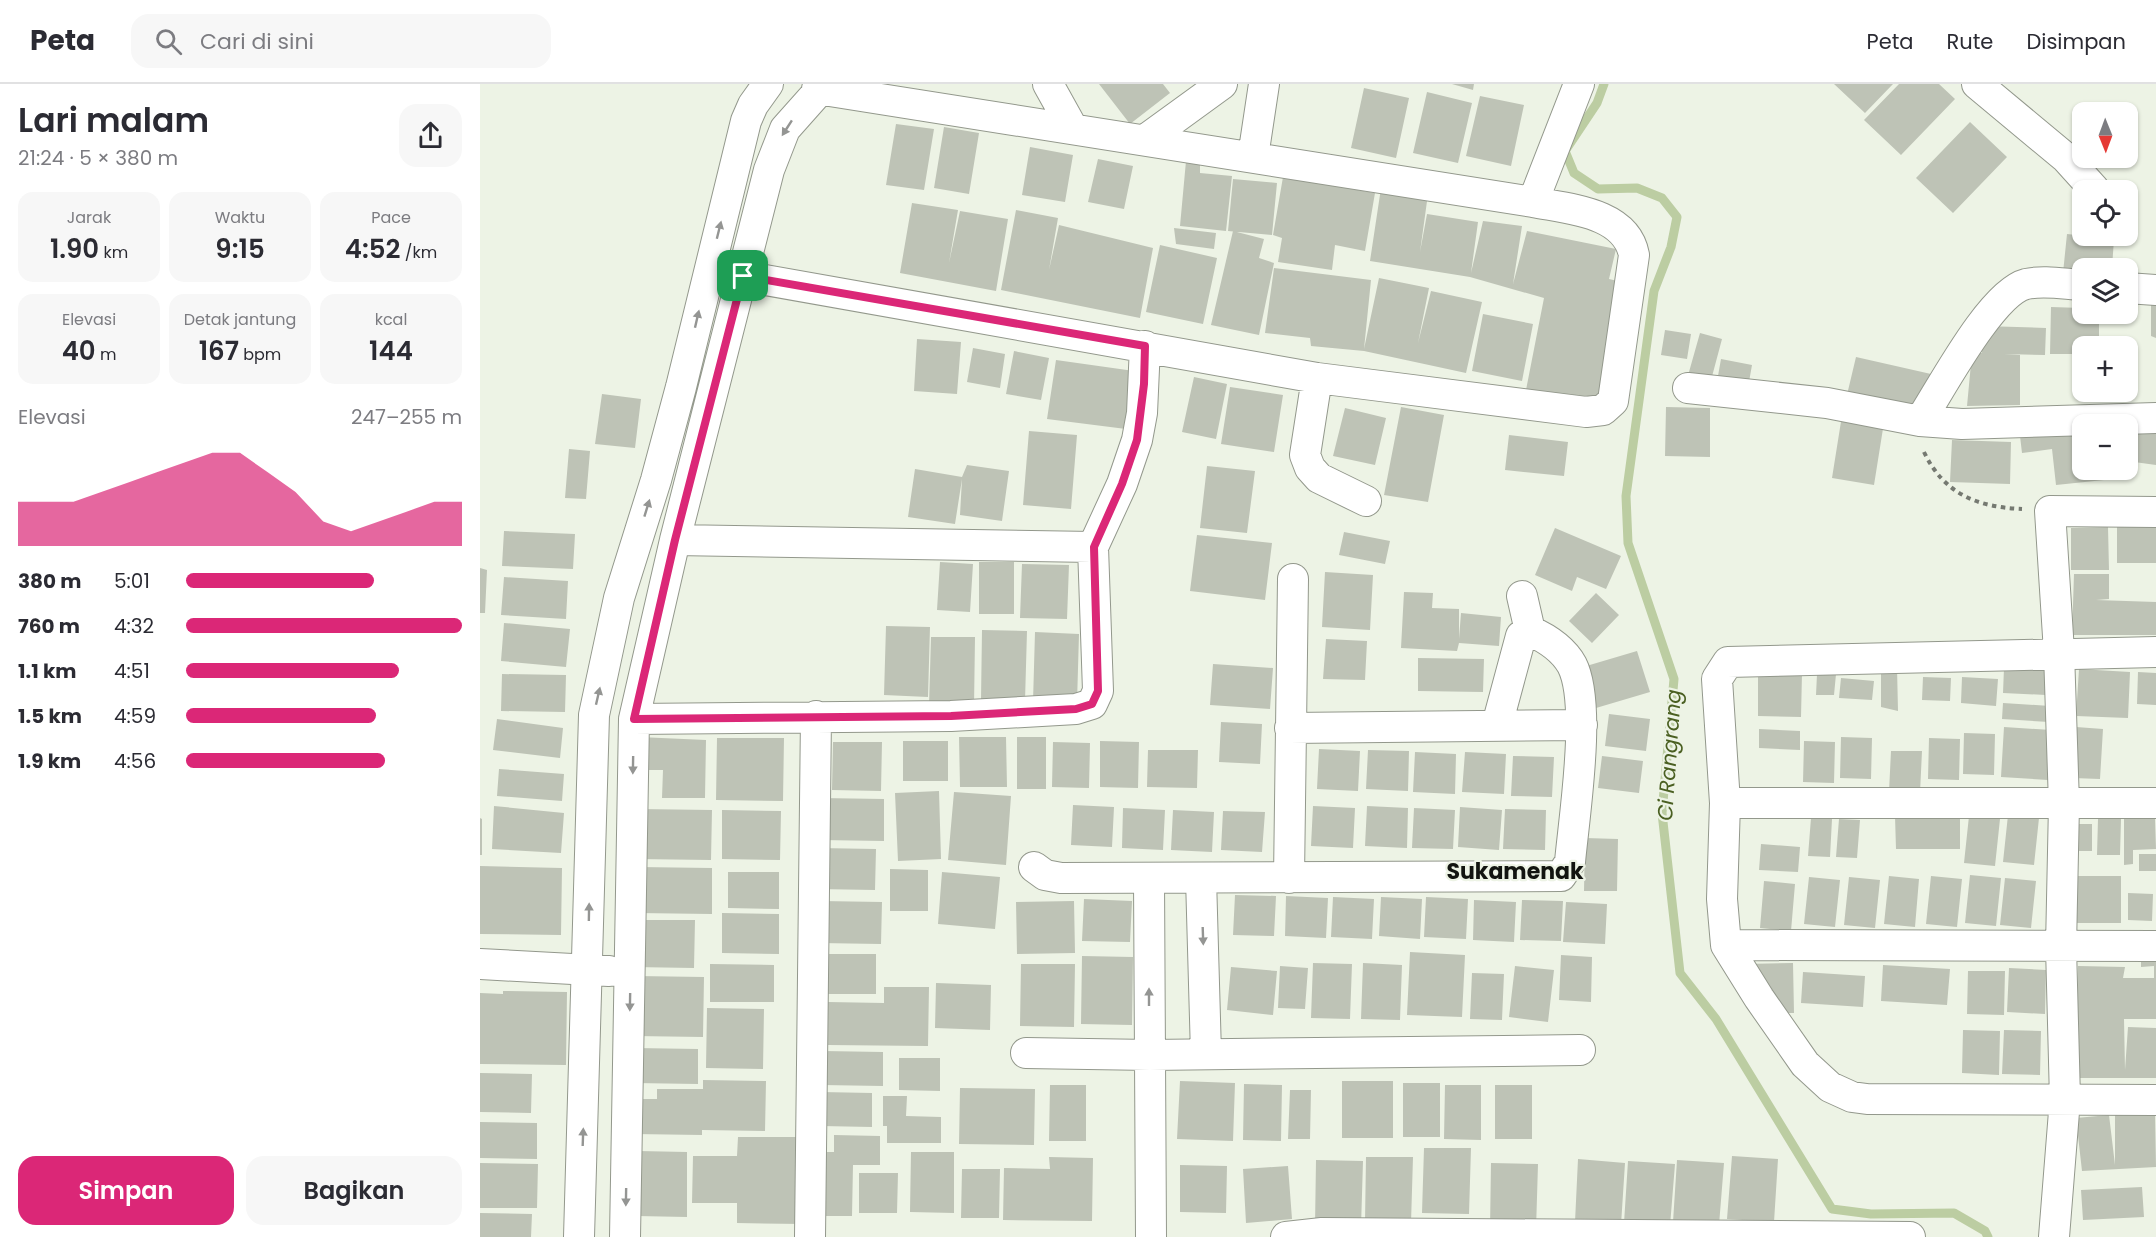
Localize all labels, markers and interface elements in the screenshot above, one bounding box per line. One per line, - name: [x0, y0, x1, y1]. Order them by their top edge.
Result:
- search box: [131, 14, 551, 68]
- text: Peta: [30, 21, 95, 60]
- icon: search: [152, 25, 185, 58]
- text: Cari di sini: [200, 26, 314, 57]
- text: Peta: [1866, 27, 1914, 56]
- text: Rute: [1947, 27, 1993, 56]
- text: Disimpan: [2026, 27, 2126, 56]
- text: Lari malam: [18, 97, 209, 144]
- north arrow: [2072, 102, 2138, 168]
- map controls: [2072, 102, 2138, 480]
- button: share: [399, 104, 462, 167]
- one-way arrow: [782, 120, 793, 136]
- text: 21:24 · 5 × 380 m: [18, 144, 178, 172]
- button: locate: [2072, 180, 2138, 246]
- text: Jarak: [67, 206, 111, 229]
- text: Waktu: [215, 206, 265, 229]
- text: Pace: [371, 206, 411, 229]
- one-way arrow: [715, 221, 725, 240]
- text: 1.90: [50, 231, 99, 267]
- text: 9:15: [215, 231, 265, 267]
- text: 4:52: [345, 231, 401, 267]
- text: km: [99, 241, 128, 264]
- text: /km: [401, 241, 437, 264]
- pin: [717, 250, 768, 301]
- button: layers: [2072, 258, 2138, 324]
- icon: arrive: [726, 259, 759, 292]
- text: Elevasi: [62, 308, 116, 331]
- text: Detak jantung: [184, 308, 296, 331]
- text: kcal: [375, 308, 407, 331]
- one-way arrow: [693, 310, 703, 328]
- text: 40: [62, 333, 96, 369]
- text: 167: [199, 333, 239, 369]
- text: 144: [369, 333, 413, 369]
- button: +: [2072, 336, 2138, 402]
- text: m: [96, 343, 116, 366]
- text: bpm: [239, 343, 281, 366]
- text: Elevasi: [18, 403, 86, 431]
- text: 247–255 m: [351, 403, 462, 431]
- button: −: [2072, 414, 2138, 480]
- one-way arrow: [643, 499, 652, 517]
- text: 380 m: [18, 567, 82, 595]
- text: 5:01: [114, 567, 150, 595]
- text: 760 m: [18, 612, 80, 640]
- text: 4:32: [114, 612, 154, 640]
- text: 1.1 km: [18, 657, 76, 685]
- text: 4:51: [114, 657, 150, 685]
- one-way arrow: [594, 687, 604, 706]
- water label: Ci Rangrang: [1650, 688, 1688, 822]
- text: 1.5 km: [18, 702, 82, 730]
- text: 4:59: [114, 702, 156, 730]
- text: 1.9 km: [18, 747, 81, 775]
- text: 4:56: [114, 747, 156, 775]
- one-way arrow: [628, 755, 638, 774]
- district label: Sukamenak: [1446, 856, 1584, 887]
- one-way arrow: [584, 902, 594, 921]
- one-way arrow: [1198, 927, 1207, 946]
- one-way arrow: [1144, 987, 1154, 1006]
- one-way arrow: [626, 992, 635, 1011]
- one-way arrow: [578, 1127, 588, 1146]
- button: Simpan: [18, 1156, 234, 1225]
- button: Bagikan: [246, 1156, 462, 1225]
- one-way arrow: [621, 1187, 630, 1206]

